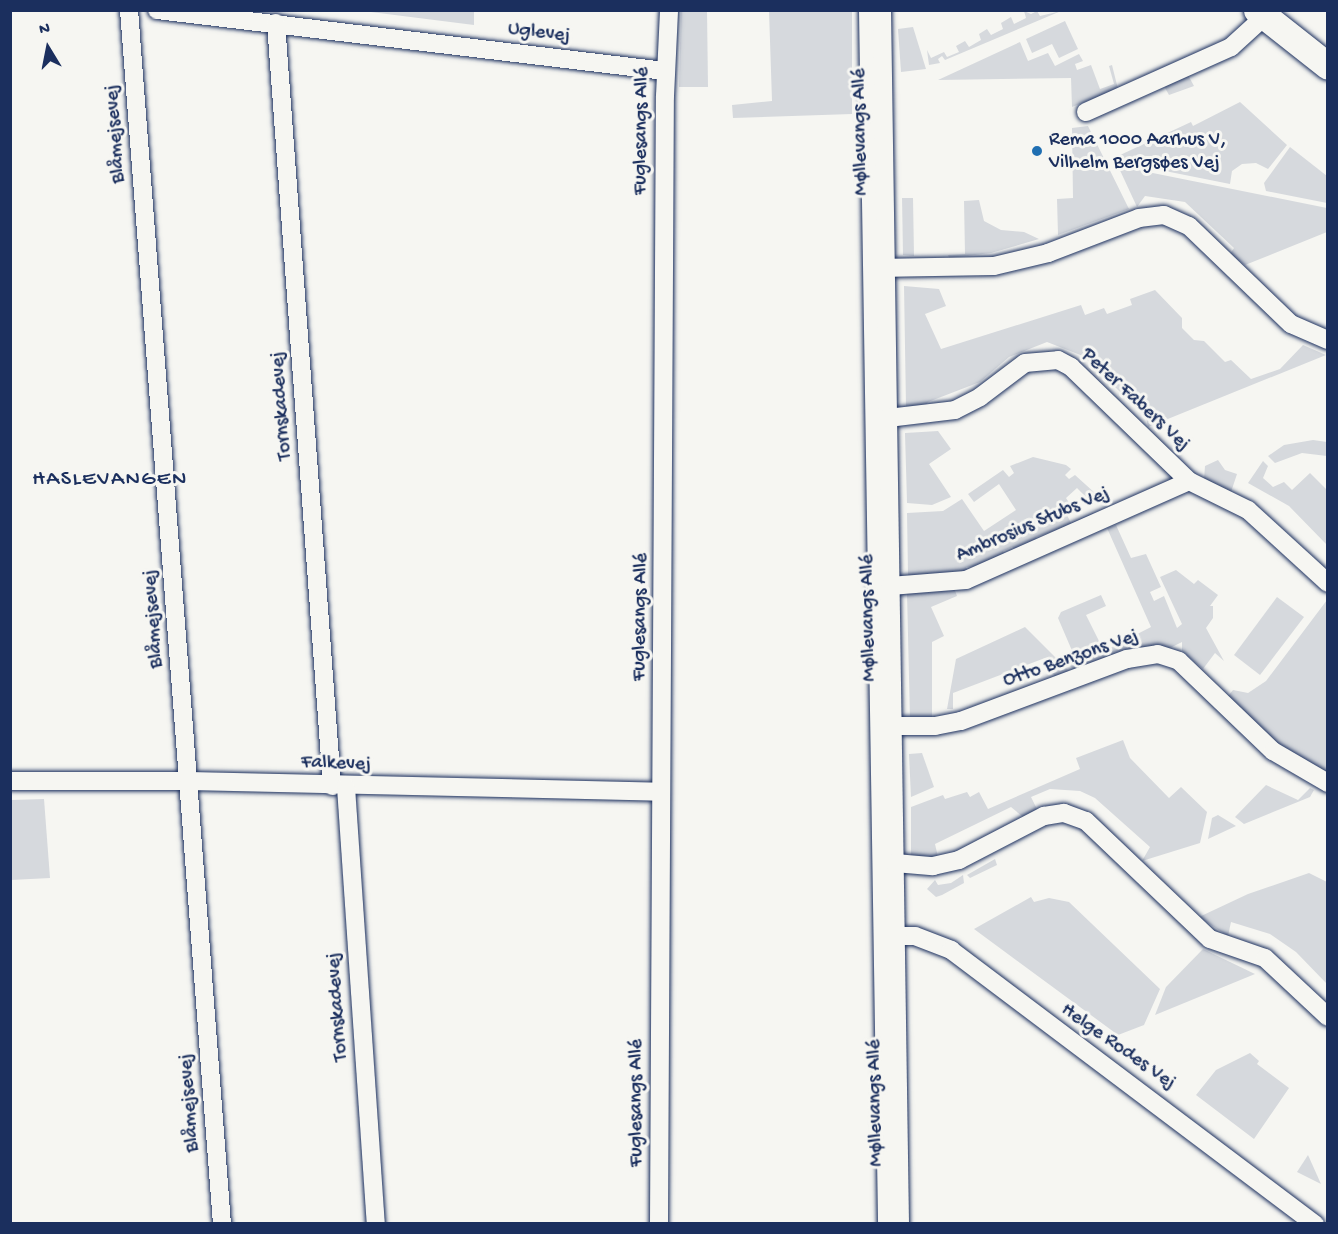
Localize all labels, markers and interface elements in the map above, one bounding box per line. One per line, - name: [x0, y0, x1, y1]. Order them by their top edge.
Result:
- street label: Uglevej: [506, 17, 572, 49]
- north arrow: [18, 18, 78, 78]
- text: N: [38, 20, 52, 40]
- street label: Fuglesangs Allé: [629, 67, 655, 195]
- street label: Møllevangs Allé: [848, 68, 874, 196]
- street label: Blåmejsevej: [101, 84, 131, 184]
- place label: Rema 1000 Aarhus V, Vilhelm Bergsøes Vej: [1049, 128, 1226, 175]
- marker: Rema 1000 Aarhus V, Vilhelm Bergsøes Vej: [1030, 144, 1044, 158]
- street label: Peter Fabers Vej: [1075, 343, 1195, 457]
- street label: Tornskadevej: [266, 351, 298, 461]
- district label: HASLEVANGEN: [32, 468, 188, 494]
- street label: Ambrosius Stubs Vej: [953, 482, 1113, 568]
- street label: Fuglesangs Allé: [628, 553, 654, 681]
- street label: Møllevangs Allé: [856, 554, 882, 682]
- street label: Blåmejsevej: [139, 569, 169, 669]
- street label: Otto Benzons Vej: [1000, 625, 1142, 693]
- street label: Falkevej: [301, 751, 371, 777]
- street label: Tornskadevej: [322, 952, 354, 1062]
- street label: Helge Rodes Vej: [1056, 998, 1180, 1096]
- street label: Fuglesangs Allé: [625, 1039, 649, 1167]
- street label: Møllevangs Allé: [863, 1039, 889, 1167]
- street label: Blåmejsevej: [175, 1053, 205, 1153]

